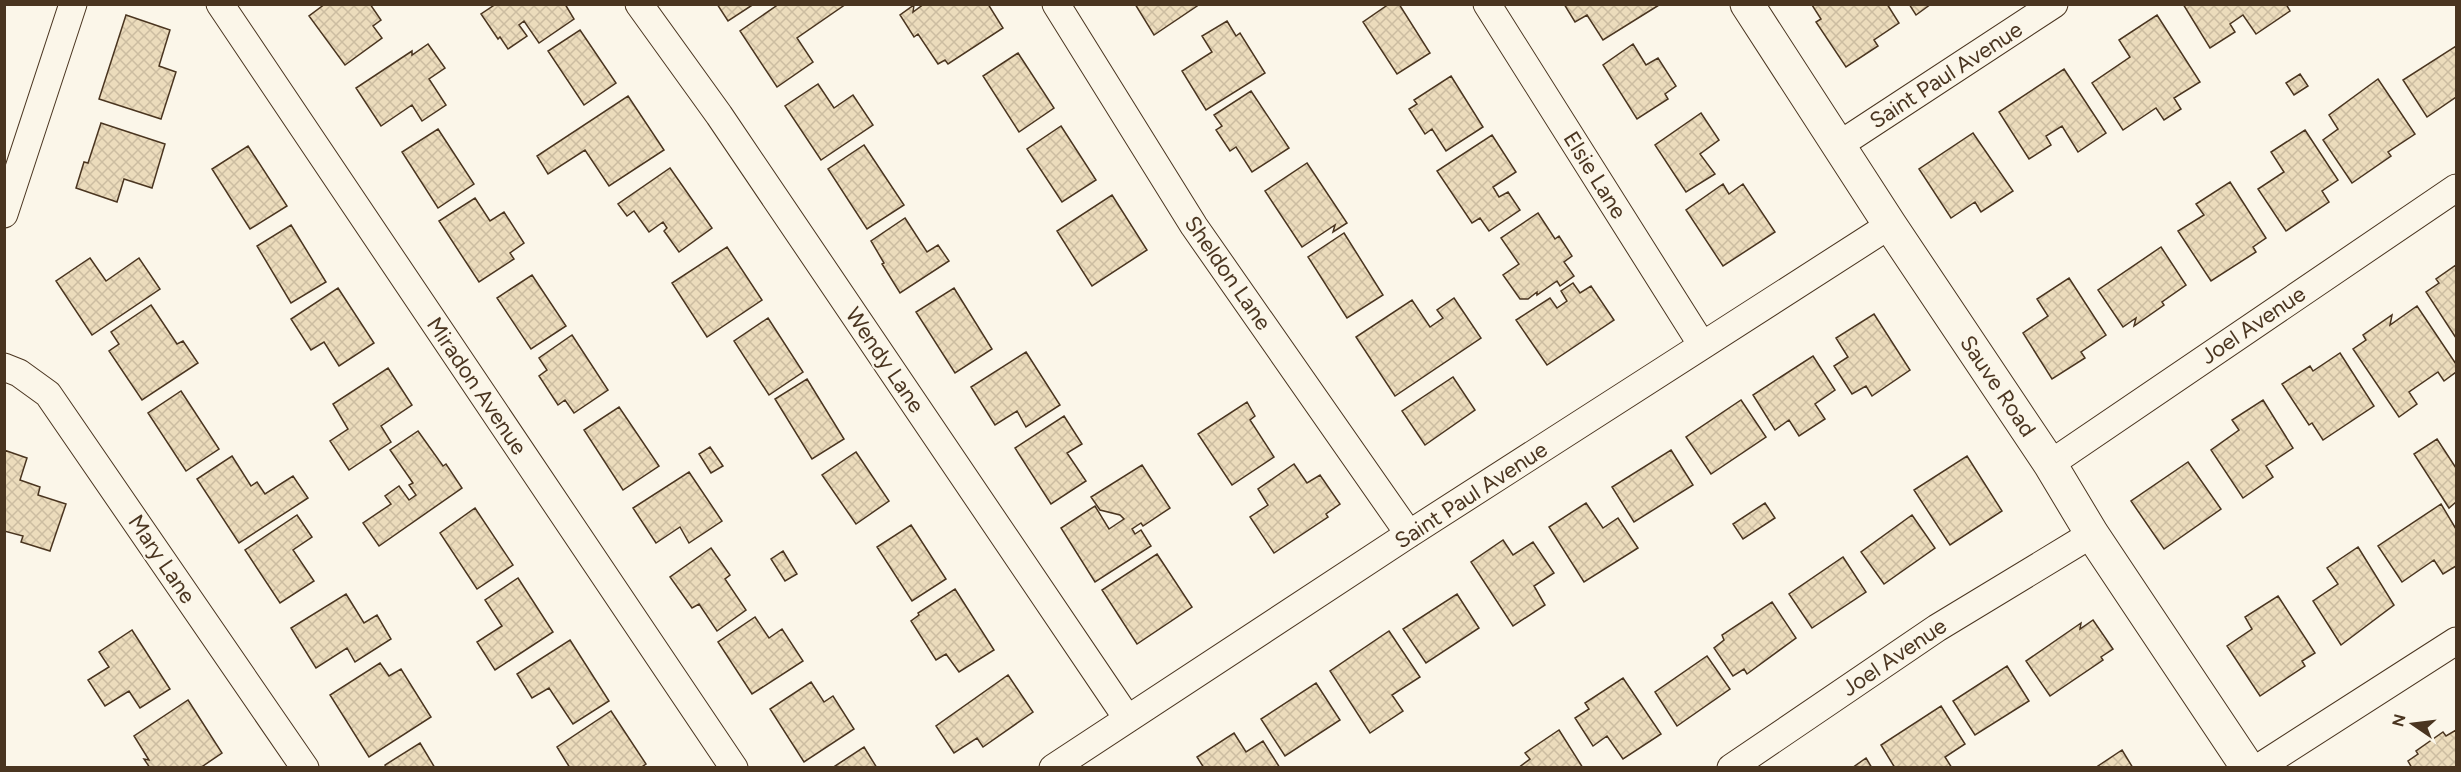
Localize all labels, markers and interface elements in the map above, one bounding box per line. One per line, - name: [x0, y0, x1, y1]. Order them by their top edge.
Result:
- street label: Saint Paul Avenue: [1865, 16, 2027, 134]
- street label: Elsie Lane: [1558, 126, 1632, 224]
- street label: Sheldon Lane: [1179, 211, 1277, 335]
- street label: Joel Avenue: [2195, 280, 2311, 370]
- street label: Wendy Lane: [840, 302, 930, 418]
- street label: Miradon Avenue: [421, 312, 533, 460]
- street label: Sauve Road: [1954, 330, 2042, 442]
- street label: Saint Paul Avenue: [1390, 436, 1552, 554]
- street label: Mary Lane: [123, 509, 201, 609]
- street label: Joel Avenue: [1836, 612, 1952, 702]
- north arrow: [2383, 694, 2443, 754]
- text: N: [2388, 712, 2410, 729]

